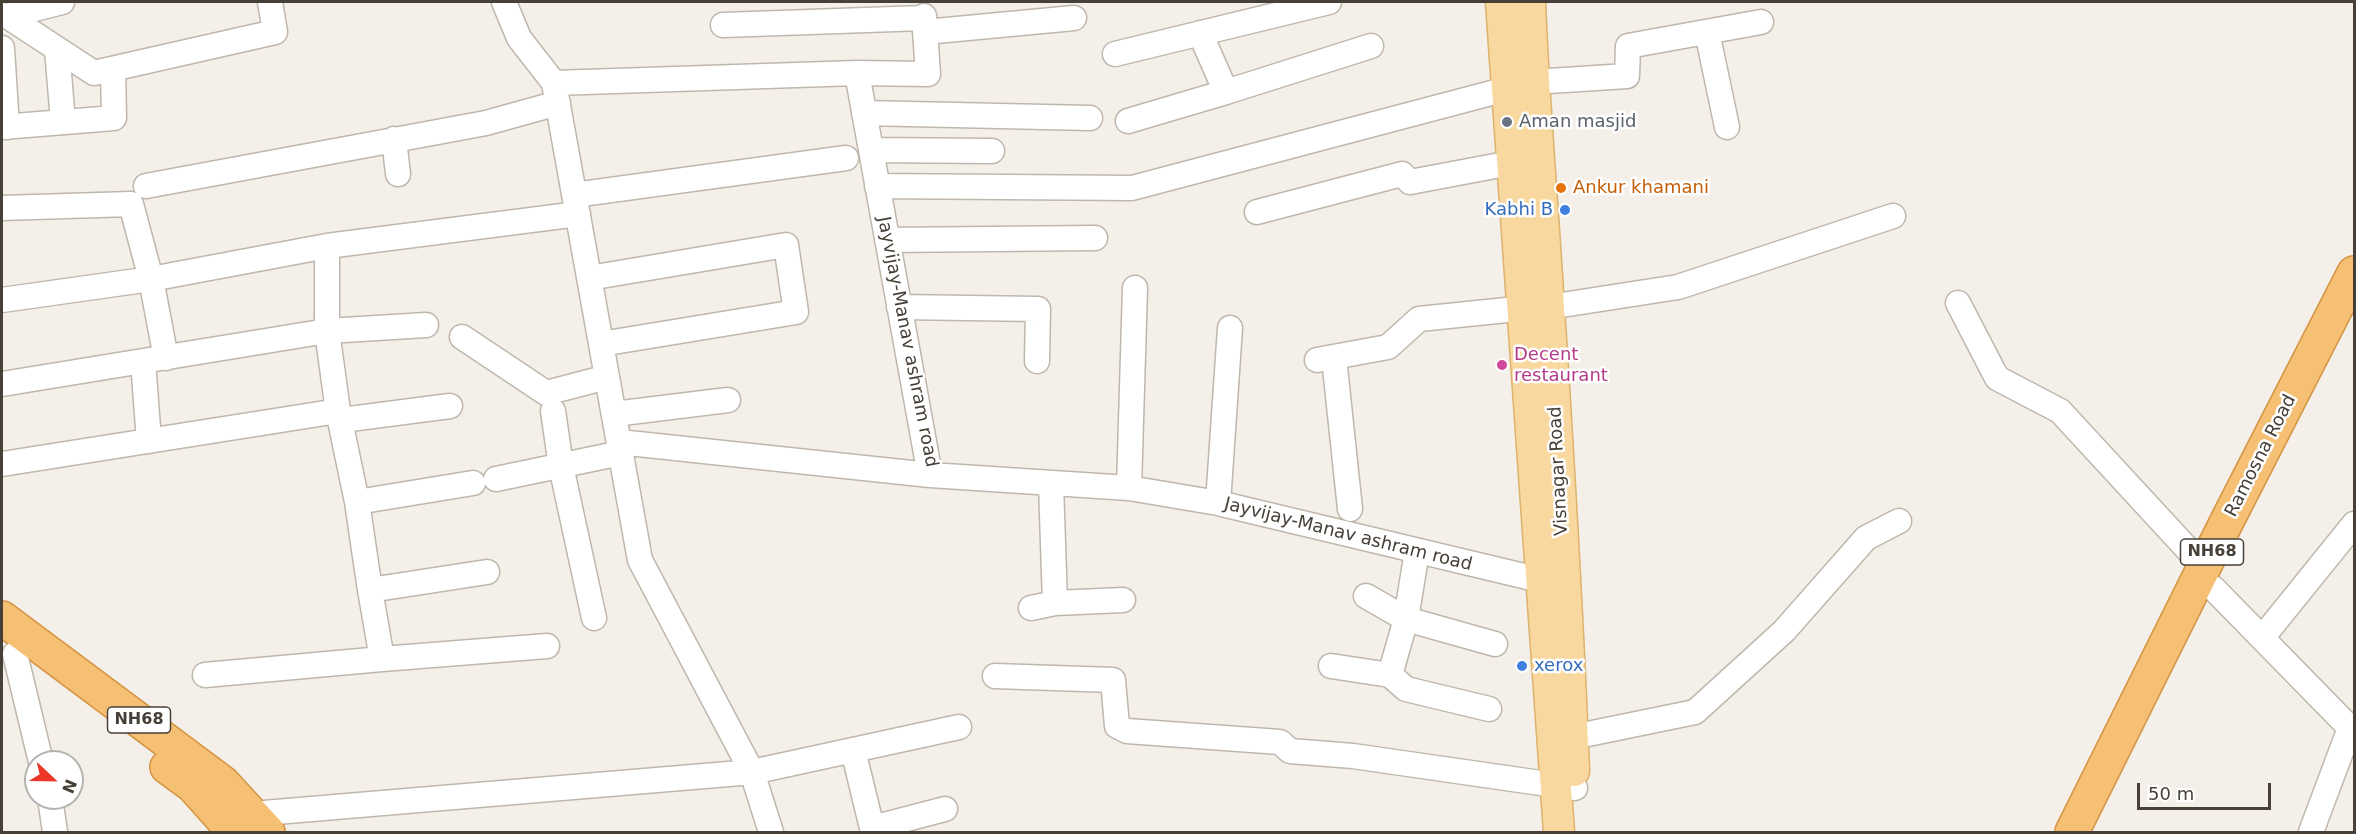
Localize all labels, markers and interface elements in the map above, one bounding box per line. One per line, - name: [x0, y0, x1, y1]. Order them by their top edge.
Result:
- place label: Aman masjid: [1519, 111, 1636, 133]
- marker: Aman masjid: [1500, 115, 1514, 129]
- place label: Ankur khamani: [1573, 177, 1709, 199]
- marker: Ankur khamani: [1554, 181, 1568, 195]
- place label: Kabhi B: [1485, 199, 1553, 221]
- marker: Kabhi B: [1558, 203, 1572, 217]
- street label: Jayvijay-Manav ashram road: [872, 215, 942, 469]
- place label: Decent restaurant: [1514, 344, 1608, 386]
- marker: Decent restaurant: [1495, 358, 1509, 372]
- street label: Ramosna Road: [2221, 391, 2301, 521]
- street label: Visnagar Road: [1545, 406, 1573, 536]
- street label: Jayvijay-Manav ashram road: [1222, 494, 1474, 576]
- road number: NH68: [2180, 539, 2244, 565]
- place label: xerox: [1534, 655, 1583, 677]
- marker: xerox: [1515, 659, 1529, 673]
- road number: NH68: [108, 707, 170, 733]
- north arrow: [24, 750, 84, 810]
- scale bar: [2140, 771, 2274, 809]
- text: N: [58, 776, 81, 796]
- text: 50 m: [2148, 783, 2194, 804]

